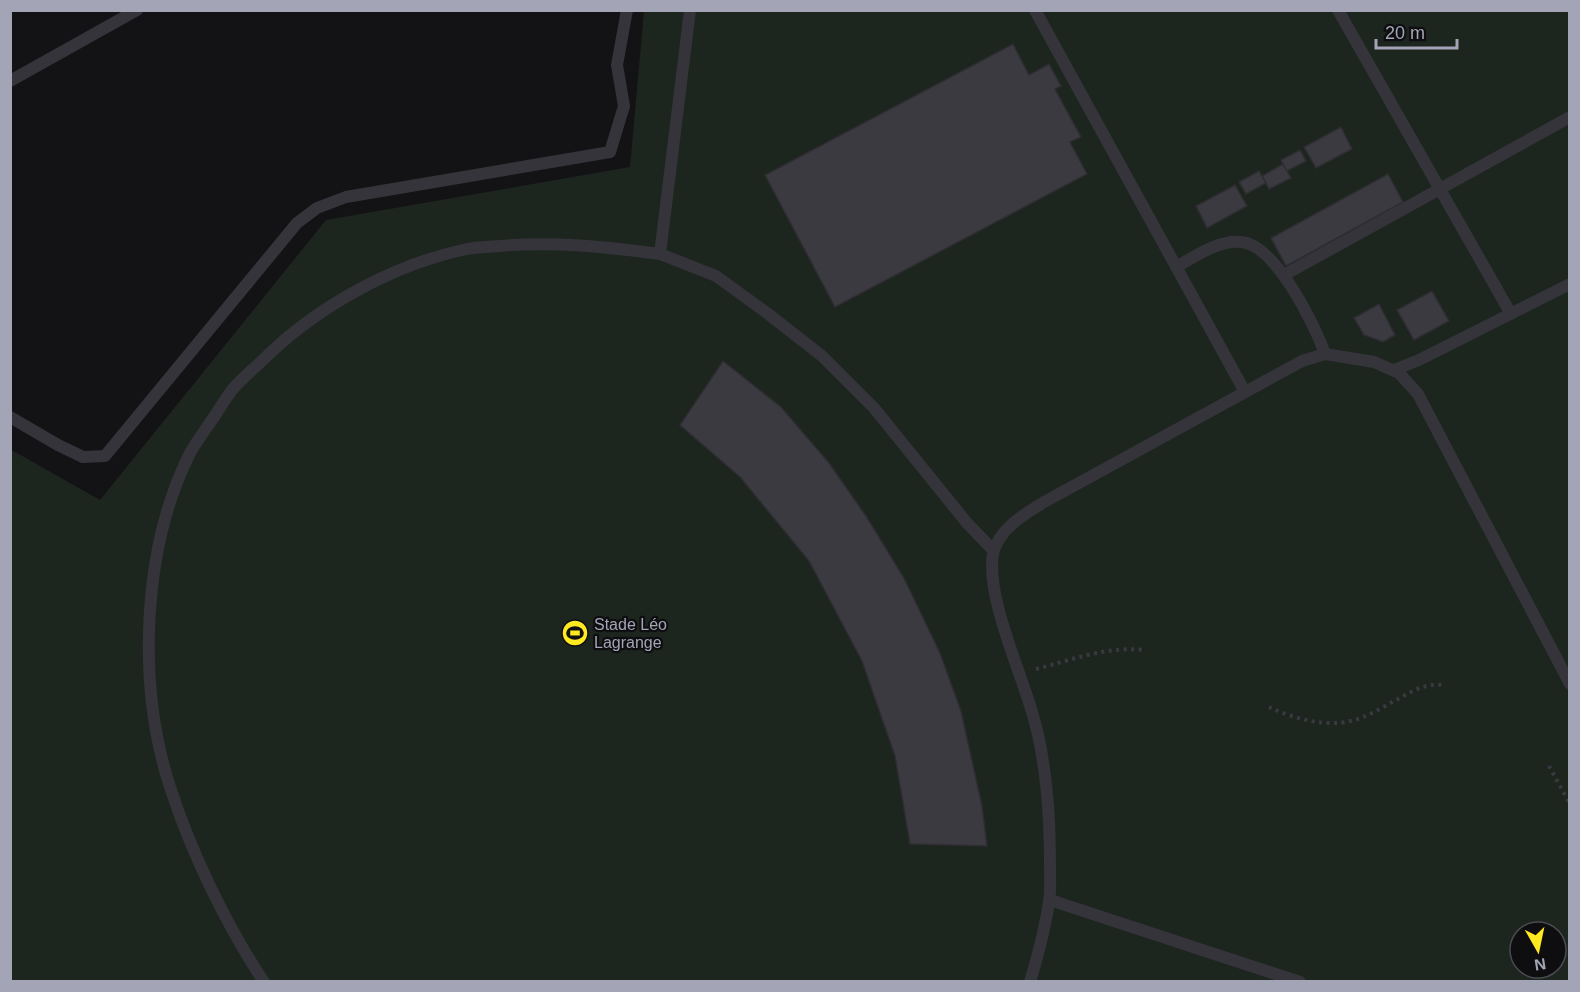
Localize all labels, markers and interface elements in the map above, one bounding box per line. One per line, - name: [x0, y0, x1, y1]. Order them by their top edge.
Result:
- scale bar: [1376, 12, 1457, 50]
- text: 20 m: [1385, 23, 1425, 43]
- place label: Stade Léo Lagrange: [594, 616, 667, 651]
- sports icon: Stade Léo Lagrange: [560, 618, 590, 648]
- north arrow: [1508, 920, 1568, 980]
- text: N: [1533, 955, 1547, 974]

